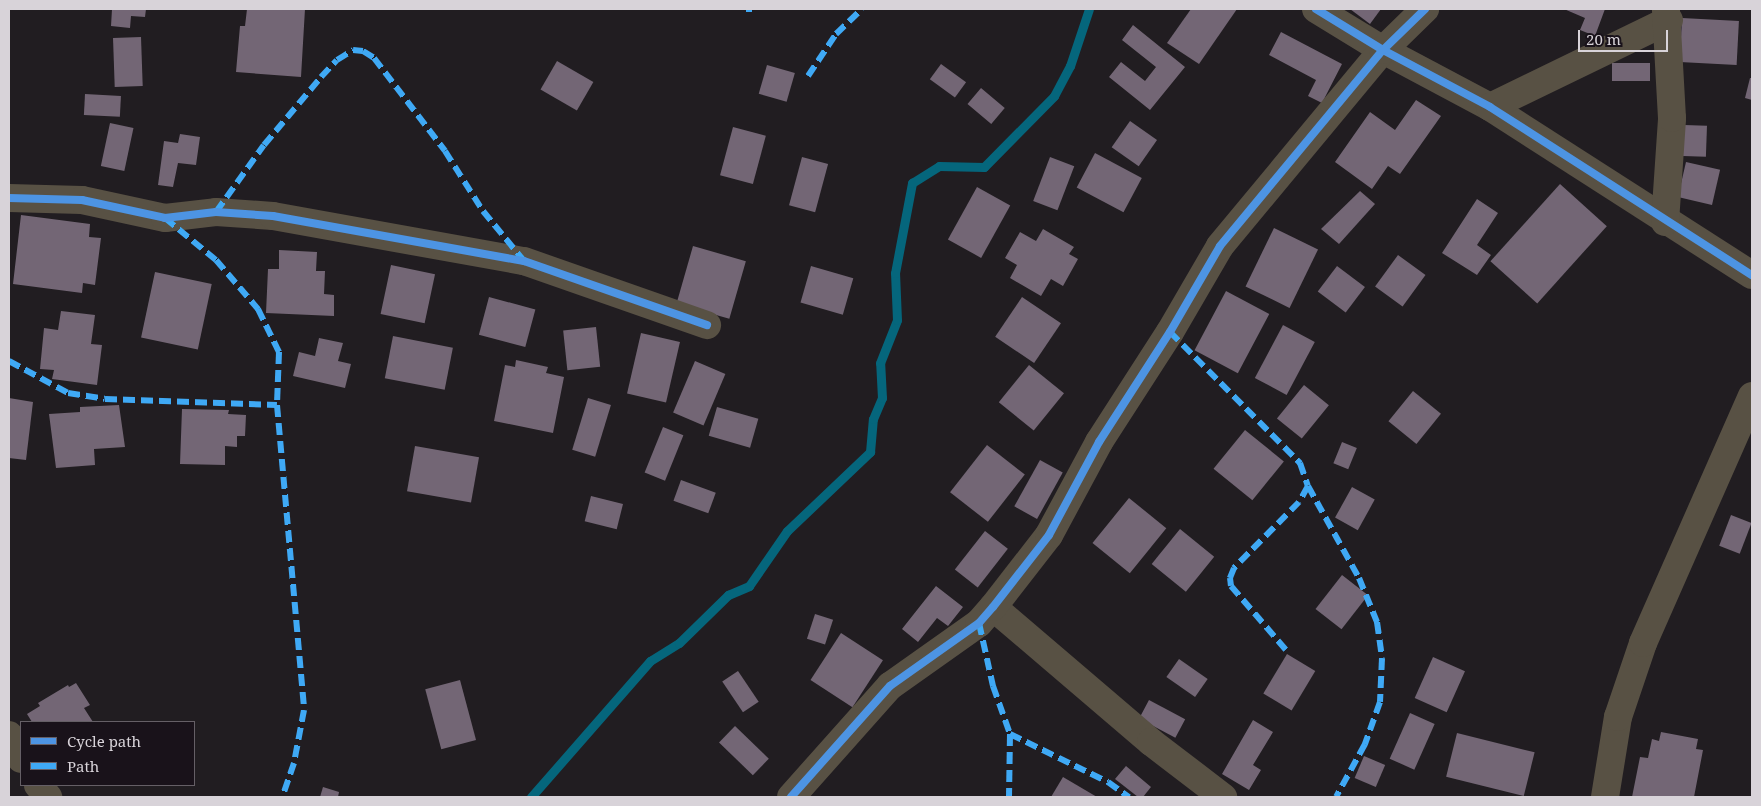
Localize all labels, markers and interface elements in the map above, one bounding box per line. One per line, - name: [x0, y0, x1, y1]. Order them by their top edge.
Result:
- scale bar: [1581, 20, 1671, 52]
- text: 20 m: [1586, 29, 1621, 49]
- legend: [20, 721, 195, 786]
- text: Cycle path: [67, 731, 141, 751]
- text: Path: [67, 756, 99, 776]

